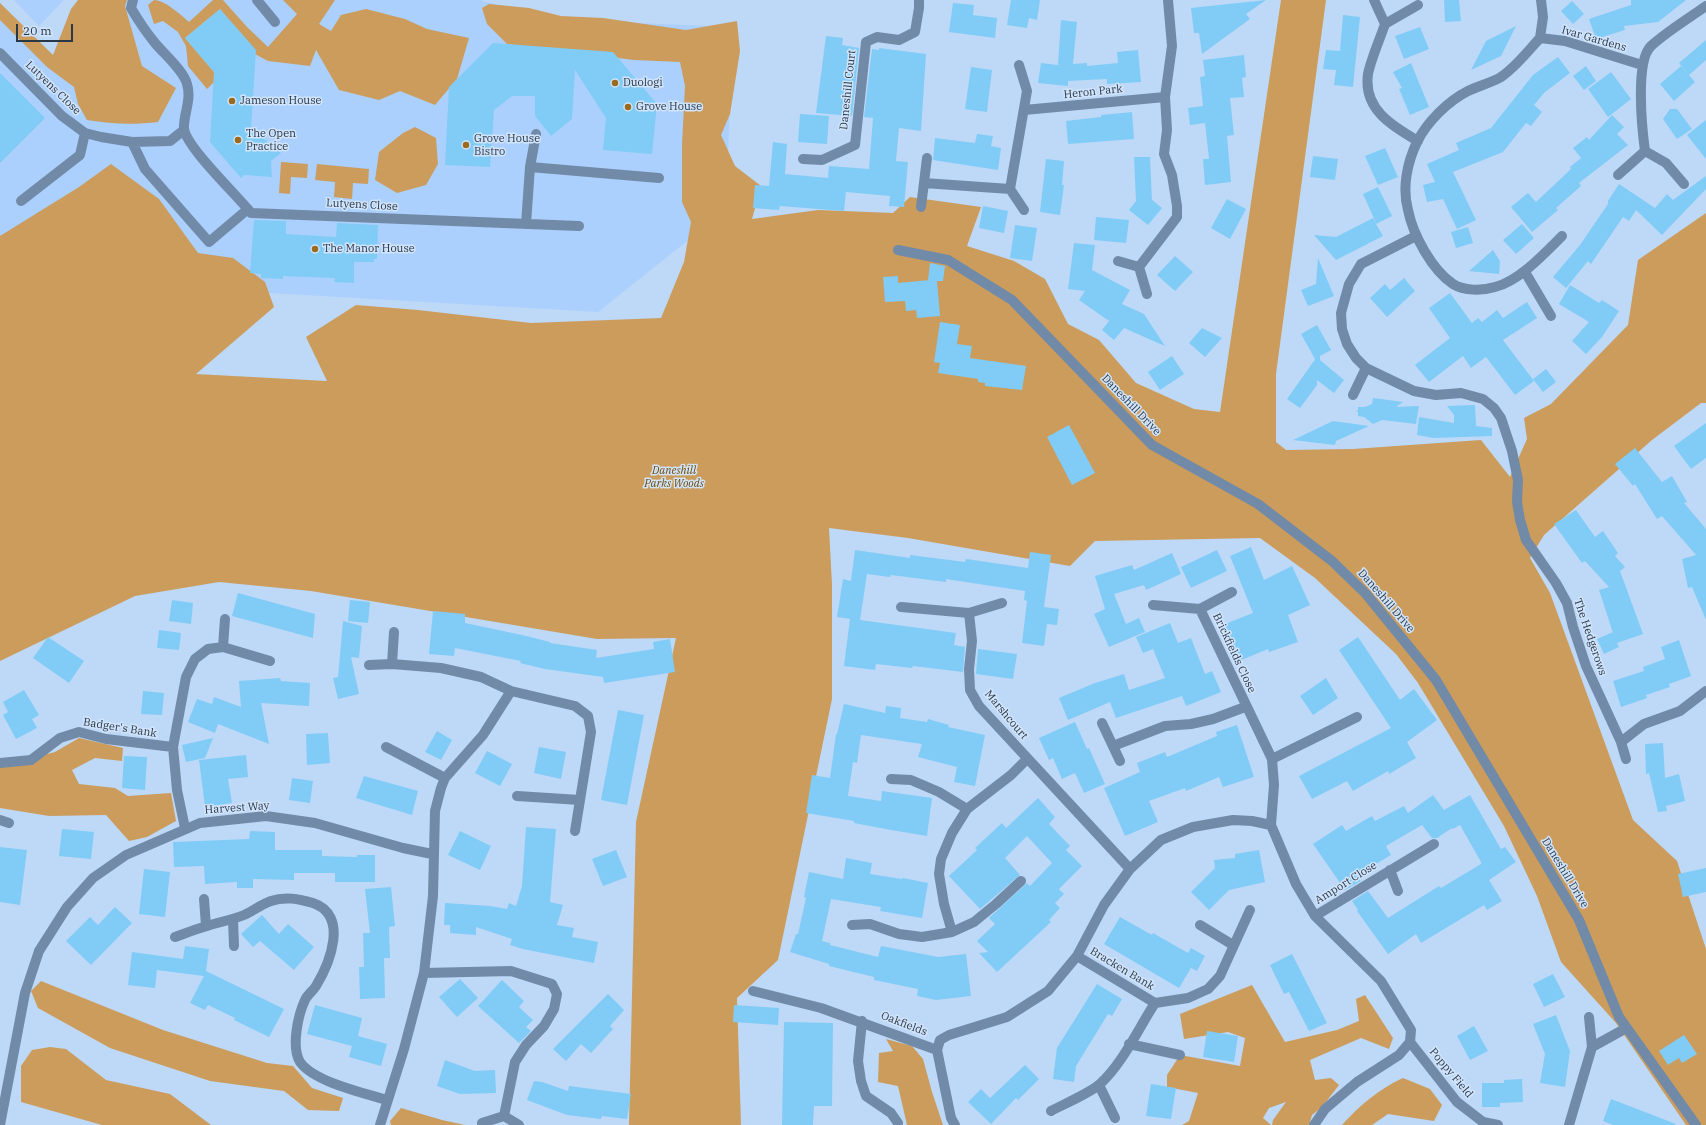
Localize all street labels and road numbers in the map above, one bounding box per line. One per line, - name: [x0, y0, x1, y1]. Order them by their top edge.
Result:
- street label: Ivar Gardens: [1560, 23, 1628, 55]
- street label: Daneshill Court: [837, 49, 859, 131]
- street label: Lutyens Close: [23, 58, 83, 118]
- street label: Heron Park: [1063, 82, 1123, 102]
- street label: Lutyens Close: [326, 197, 398, 213]
- street label: Daneshill Drive: [1099, 372, 1163, 438]
- street label: Daneshill Drive: [1355, 567, 1417, 635]
- street label: The Hedgerows: [1571, 597, 1609, 677]
- street label: Brickfields Close: [1210, 611, 1258, 695]
- street label: Marshcourt: [982, 688, 1030, 742]
- street label: Badger's Bank: [82, 716, 158, 740]
- street label: Harvest Way: [204, 799, 270, 817]
- street label: Daneshill Drive: [1539, 836, 1591, 910]
- street label: Amport Close: [1313, 859, 1379, 907]
- street label: Bracken Bank: [1088, 945, 1156, 993]
- street label: Oakfields: [879, 1009, 929, 1039]
- street label: Poppy Field: [1426, 1046, 1476, 1100]

